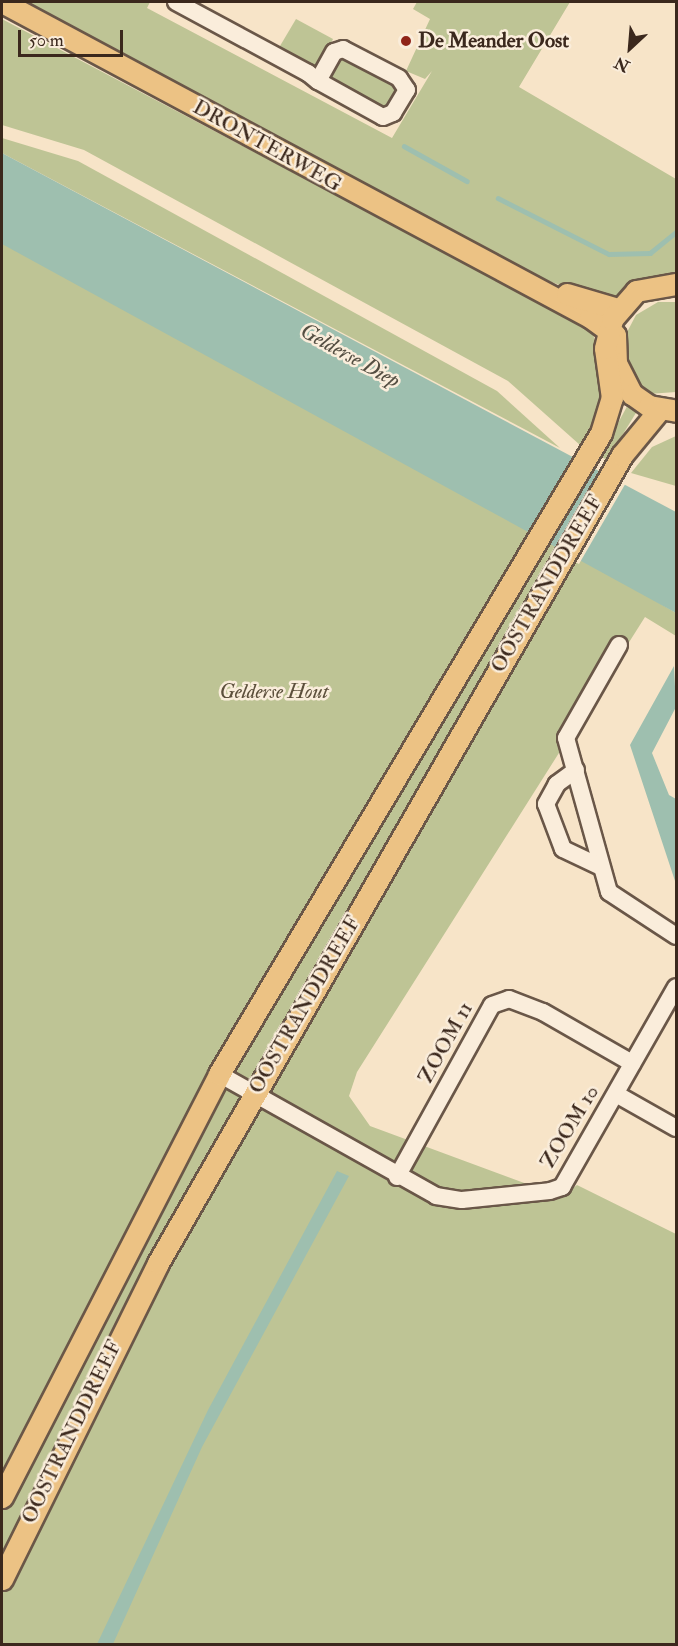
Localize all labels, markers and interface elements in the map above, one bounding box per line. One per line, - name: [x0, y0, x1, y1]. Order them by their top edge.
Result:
- scale bar: [21, 18, 126, 56]
- north arrow: [600, 18, 660, 78]
- place label: De Meander Oost: [418, 28, 569, 54]
- text: 50 m: [29, 29, 64, 52]
- marker: De Meander Oost: [399, 34, 413, 48]
- text: N: [611, 52, 633, 76]
- street label: DRONTERWEG: [188, 95, 346, 197]
- water label: Gelderse Diep: [296, 318, 404, 394]
- street label: OOSTRANDDREEF: [486, 491, 608, 677]
- park label: Gelderse Hout: [219, 679, 329, 705]
- street label: OOSTRANDDREEF: [244, 912, 366, 1098]
- street label: ZOOM 11: [413, 998, 479, 1088]
- street label: ZOOM 10: [535, 1081, 605, 1173]
- street label: OOSTRANDDREEF: [17, 1336, 127, 1528]

